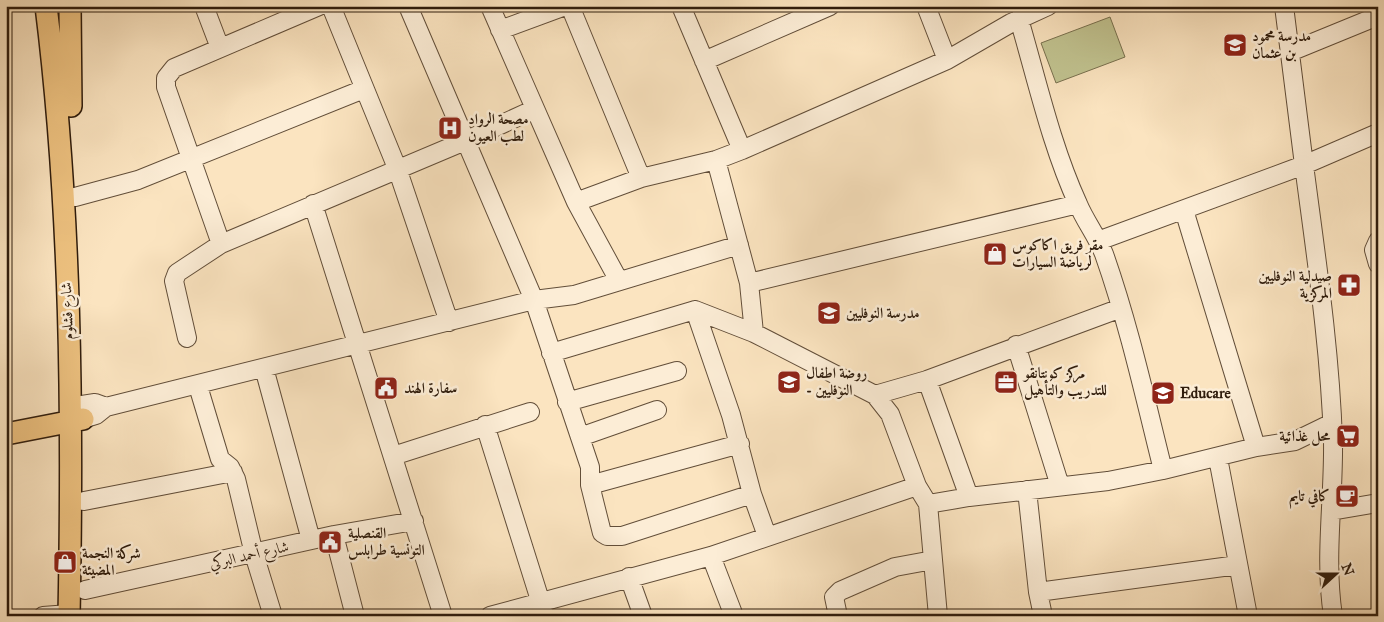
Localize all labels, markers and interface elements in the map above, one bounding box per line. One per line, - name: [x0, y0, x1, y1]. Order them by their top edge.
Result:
- place label: مدرسة محمود بن عثمان: [1252, 27, 1311, 62]
- school or university icon: مدرسة محمود بن عثمان: [1222, 32, 1248, 58]
- place label: مصحة الرواد لطب العيون: [468, 110, 529, 146]
- hospital icon: مصحة الرواد لطب العيون: [437, 115, 463, 141]
- place label: مقر فريق اكاكوس لرياضة السيارات: [1012, 236, 1103, 271]
- shop icon: مقر فريق اكاكوس لرياضة السيارات: [982, 241, 1008, 267]
- place label: صيدلية النوفليين المركزية: [1258, 267, 1332, 303]
- pharmacy icon: صيدلية النوفليين المركزية: [1336, 272, 1362, 298]
- street label: شارع فشلوم: [57, 282, 81, 340]
- school or university icon: مدرسة النوفليين: [816, 300, 842, 326]
- place label: مدرسة النوفليين: [846, 304, 920, 322]
- place label: روضة اطفال - النوفليين: [806, 364, 867, 399]
- place label: مركز كونتانقو للتدريب والتأهيل: [1022, 364, 1107, 401]
- school or university icon: روضة اطفال - النوفليين: [776, 369, 802, 395]
- office icon: مركز كونتانقو للتدريب والتأهيل: [993, 369, 1019, 395]
- public building icon: سفارة الهند: [373, 375, 399, 401]
- place label: سفارة الهند: [404, 379, 457, 397]
- school or university icon: Educare: [1150, 380, 1176, 406]
- place label: Educare: [1180, 384, 1231, 402]
- supermarket icon: محل غذائية: [1335, 423, 1361, 449]
- place label: محل غذائية: [1279, 427, 1331, 447]
- cafe icon: كافي تايم: [1334, 483, 1360, 509]
- place label: كافي تايم: [1289, 487, 1330, 509]
- place label: القنصلية التونسية طرابلس: [348, 524, 425, 560]
- public building icon: القنصلية التونسية طرابلس: [317, 529, 343, 555]
- street label: شارع أحمد البركي: [207, 535, 291, 577]
- place label: شركة النجمة المضيئة: [82, 544, 141, 579]
- shop icon: شركة النجمة المضيئة: [52, 549, 78, 575]
- north arrow: [1312, 550, 1362, 600]
- text: N: [1338, 561, 1358, 578]

